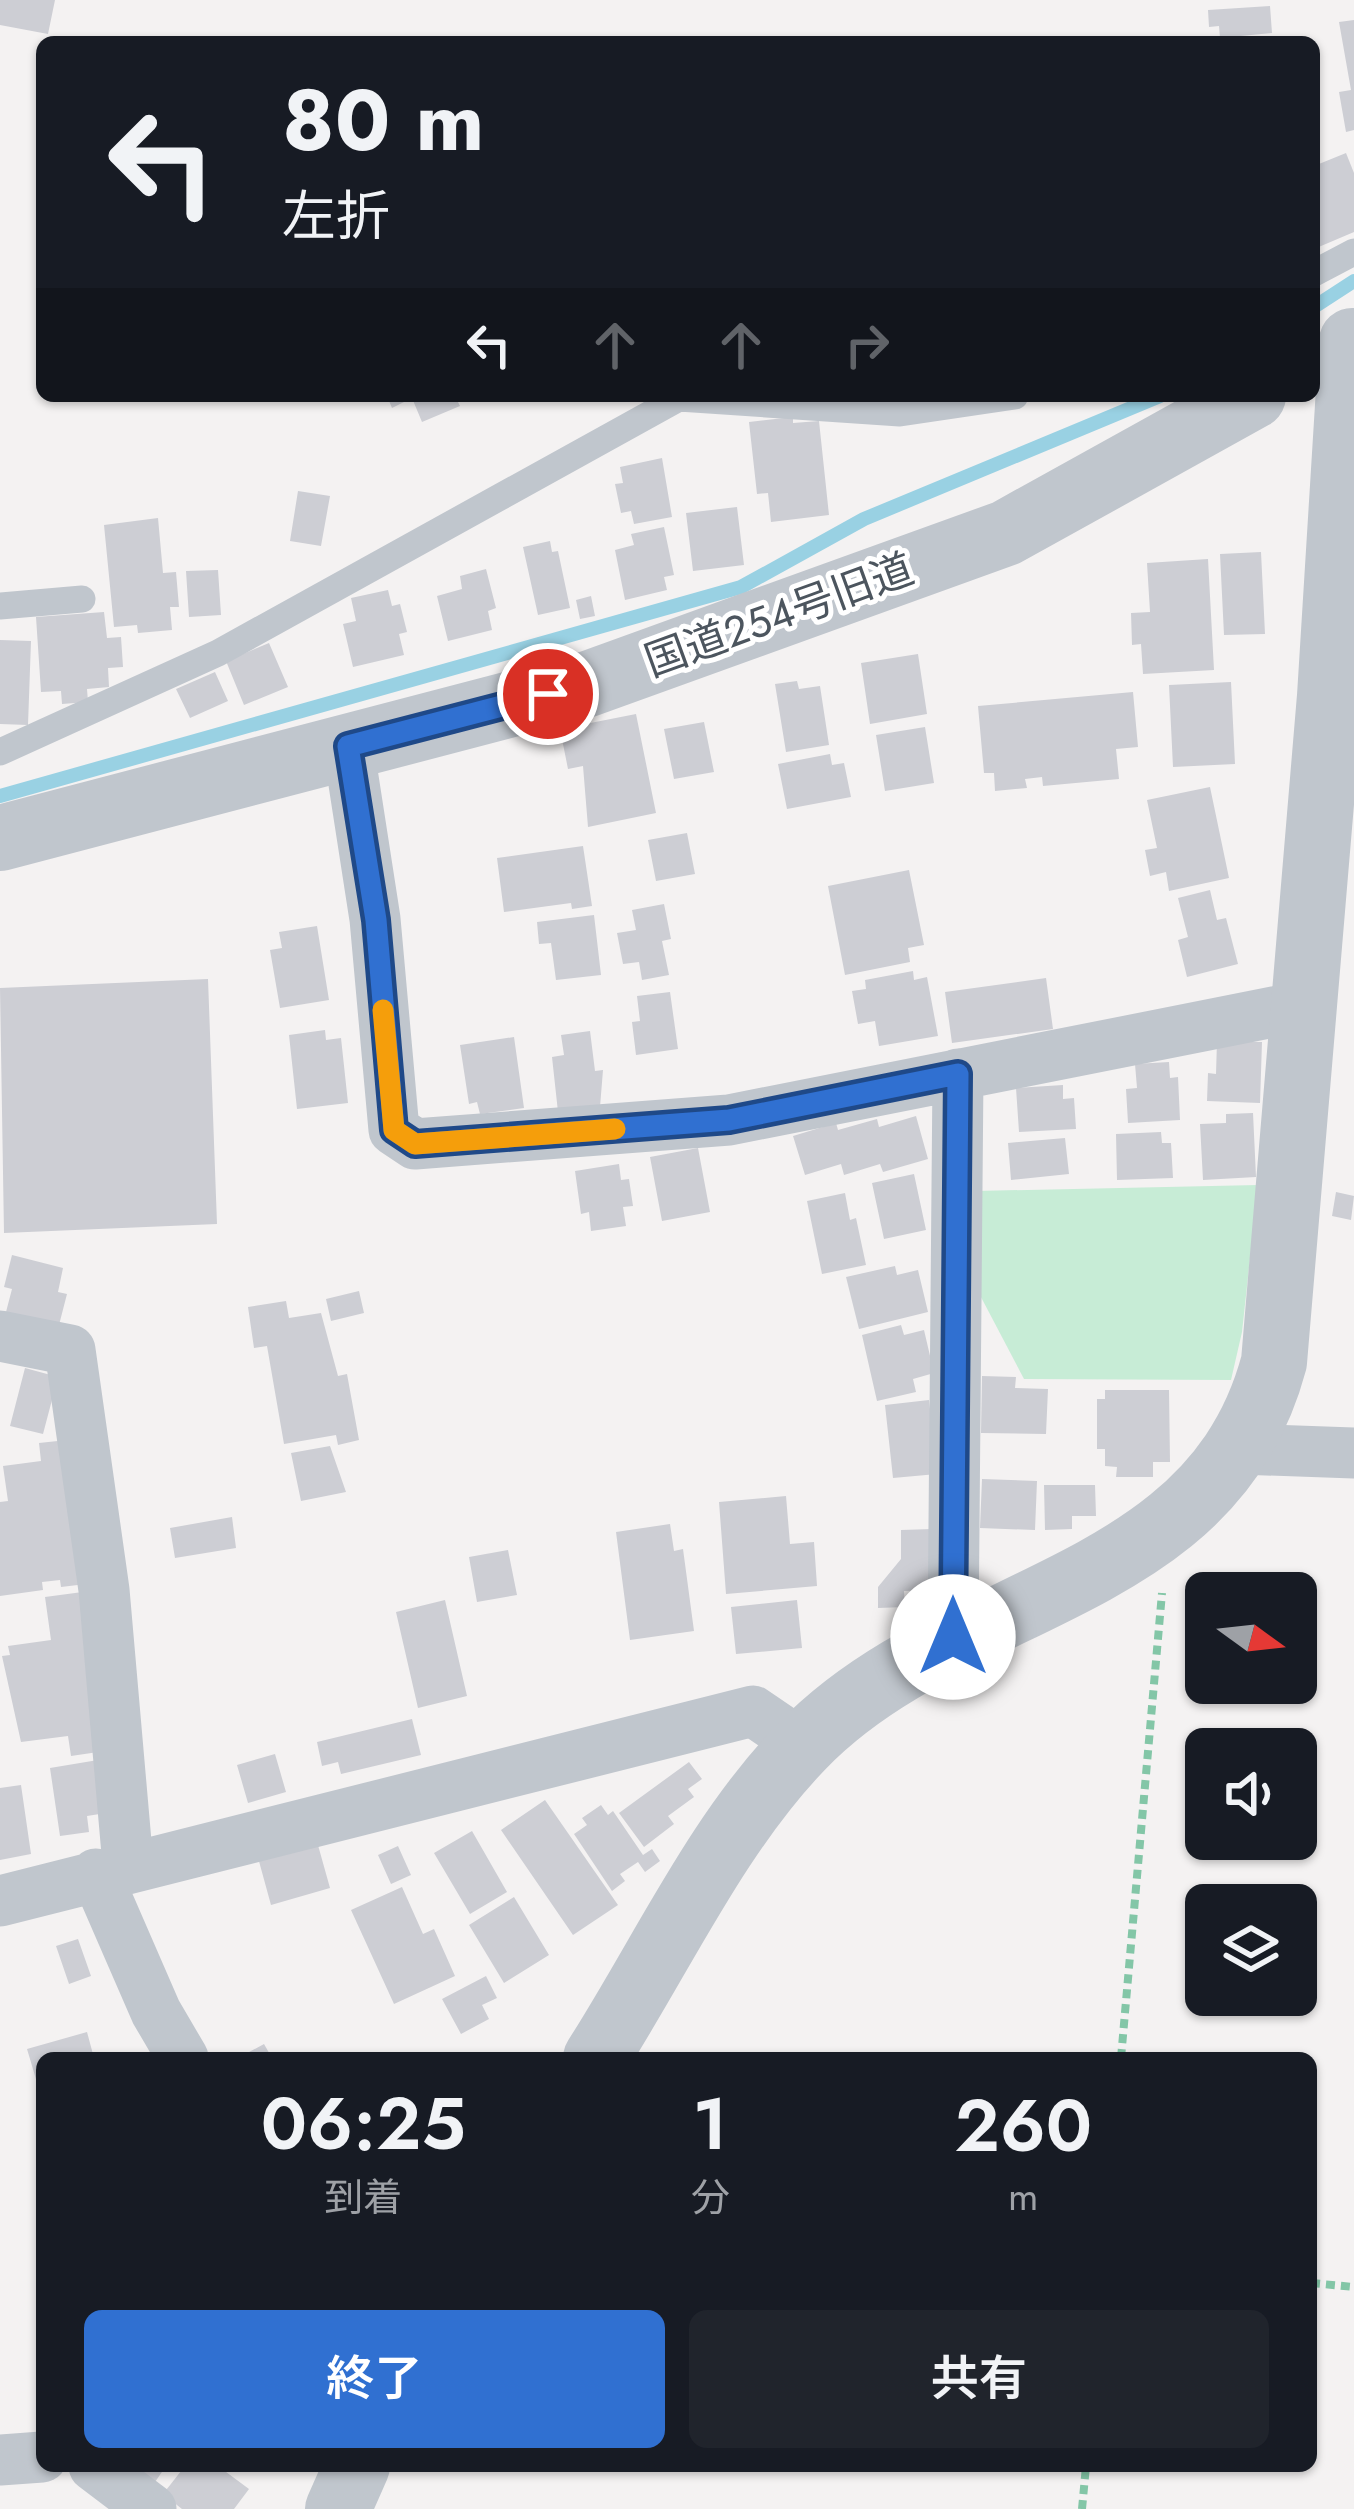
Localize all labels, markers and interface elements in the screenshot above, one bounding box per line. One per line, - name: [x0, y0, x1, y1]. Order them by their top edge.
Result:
- text: 80 m: [282, 60, 484, 182]
- icon: left: [84, 84, 240, 240]
- text: 左折: [282, 177, 390, 255]
- icon: left: [456, 312, 522, 378]
- icon: ahead: [582, 312, 648, 378]
- icon: ahead: [708, 312, 774, 378]
- icon: right: [834, 312, 900, 378]
- street label: 国道254号旧道: [636, 538, 922, 692]
- pin: [497, 643, 599, 745]
- icon: arrive: [515, 661, 581, 727]
- north arrow: [1185, 1572, 1317, 1704]
- map controls: [1185, 1572, 1317, 2016]
- position arrow: [890, 1574, 1016, 1700]
- button: sound: [1185, 1728, 1317, 1860]
- button: layers: [1185, 1884, 1317, 2016]
- text: 06:25: [261, 2072, 466, 2176]
- text: 1: [692, 2072, 728, 2176]
- text: 260: [954, 2074, 1092, 2178]
- text: m: [1008, 2168, 1039, 2225]
- text: 到着: [324, 2169, 402, 2226]
- text: 分: [691, 2169, 730, 2226]
- button: 終了: [84, 2310, 665, 2448]
- button: 共有: [689, 2310, 1269, 2448]

